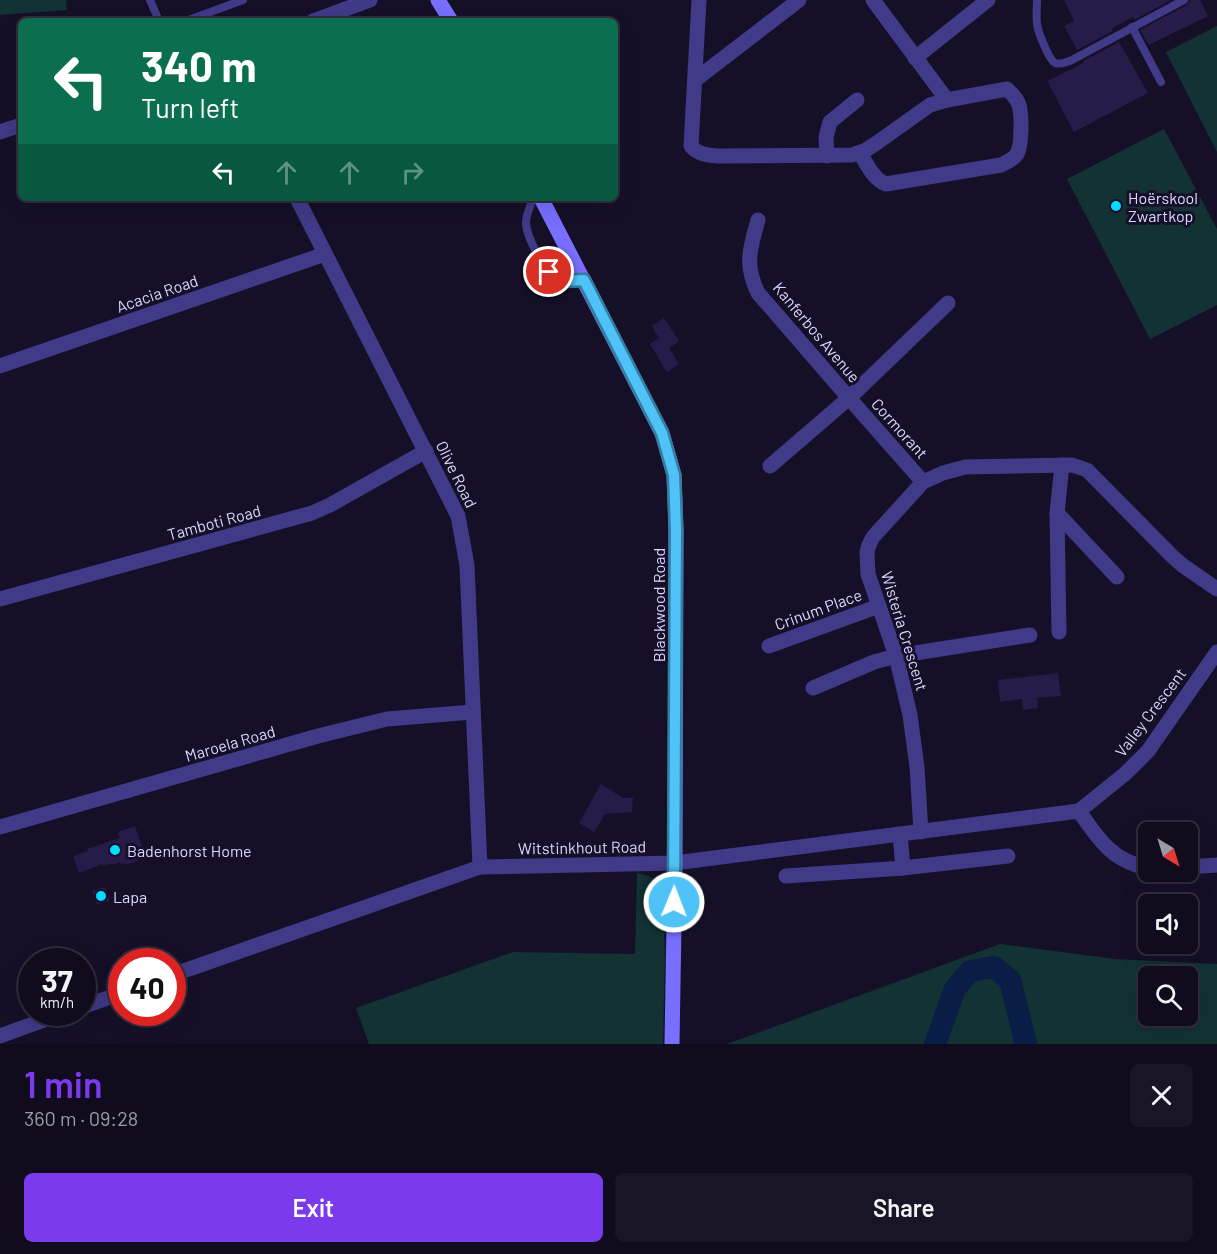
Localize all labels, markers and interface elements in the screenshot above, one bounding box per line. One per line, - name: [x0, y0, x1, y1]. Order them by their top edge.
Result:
- text: 340 m: [141, 40, 257, 90]
- icon: left: [42, 42, 120, 120]
- text: Turn left: [141, 91, 239, 123]
- icon: left: [207, 156, 240, 189]
- icon: ahead: [270, 156, 303, 189]
- icon: ahead: [333, 156, 366, 189]
- icon: right: [396, 156, 429, 189]
- place label: Hoërskool Zwartkop: [1128, 188, 1198, 225]
- marker: Hoërskool Zwartkop: [1109, 199, 1123, 213]
- pin: [523, 246, 574, 297]
- icon: arrive: [532, 255, 565, 288]
- street label: Acacia Road: [114, 270, 200, 316]
- street label: Kanferbos Avenue: [770, 278, 864, 386]
- street label: Cormorant: [868, 394, 932, 462]
- street label: Olive Road: [433, 437, 481, 511]
- street label: Tamboti Road: [165, 500, 263, 544]
- street label: Blackwood Road: [649, 548, 668, 662]
- street label: Wisteria Crescent: [878, 569, 932, 693]
- street label: Crinum Place: [772, 584, 864, 634]
- street label: Valley Crescent: [1111, 664, 1189, 760]
- street label: Maroela Road: [183, 721, 277, 765]
- north arrow: [1138, 822, 1198, 882]
- map controls: [1138, 822, 1198, 1026]
- street label: Witstinkhout Road: [518, 836, 646, 858]
- place label: Badenhorst Home: [127, 841, 252, 860]
- marker: Badenhorst Home: [108, 843, 122, 857]
- position arrow: [642, 870, 706, 934]
- place label: Lapa: [113, 887, 147, 906]
- marker: Lapa: [94, 889, 108, 903]
- button: sound: [1138, 894, 1198, 954]
- speed limit sign: 40: [108, 948, 186, 1026]
- text: 37: [41, 962, 73, 998]
- button: search: [1138, 966, 1198, 1026]
- text: km/h: [40, 993, 74, 1011]
- text: 1 min: [24, 1062, 103, 1105]
- button: close: [1130, 1064, 1193, 1127]
- text: 360 m · 09:28: [24, 1106, 138, 1130]
- button: Exit: [24, 1173, 603, 1242]
- button: Share: [615, 1173, 1193, 1242]

